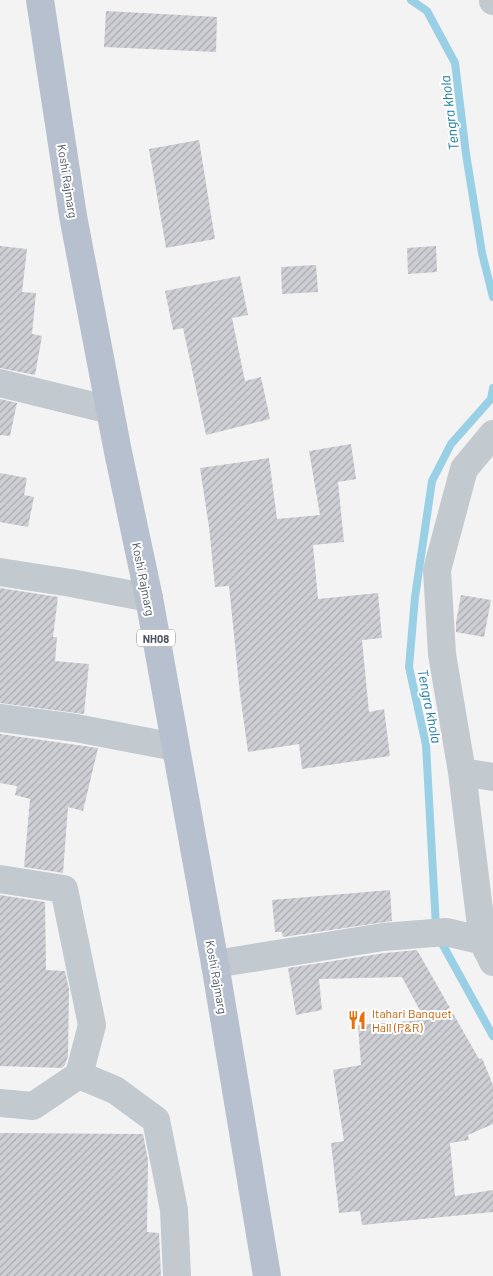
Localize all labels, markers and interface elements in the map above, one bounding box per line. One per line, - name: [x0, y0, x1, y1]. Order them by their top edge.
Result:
- water label: Tengra khola: [436, 75, 462, 151]
- street label: Koshi Rajmarg: [55, 143, 81, 219]
- street label: Koshi Rajmarg: [130, 541, 158, 617]
- road number: NH08: [137, 630, 175, 646]
- water label: Tengra khola: [414, 667, 446, 745]
- street label: Koshi Rajmarg: [204, 939, 230, 1015]
- place label: Itahari Banquet Hall (P&R): [372, 1006, 452, 1034]
- restaurant icon: Itahari Banquet Hall (P&R): [346, 1009, 368, 1031]

